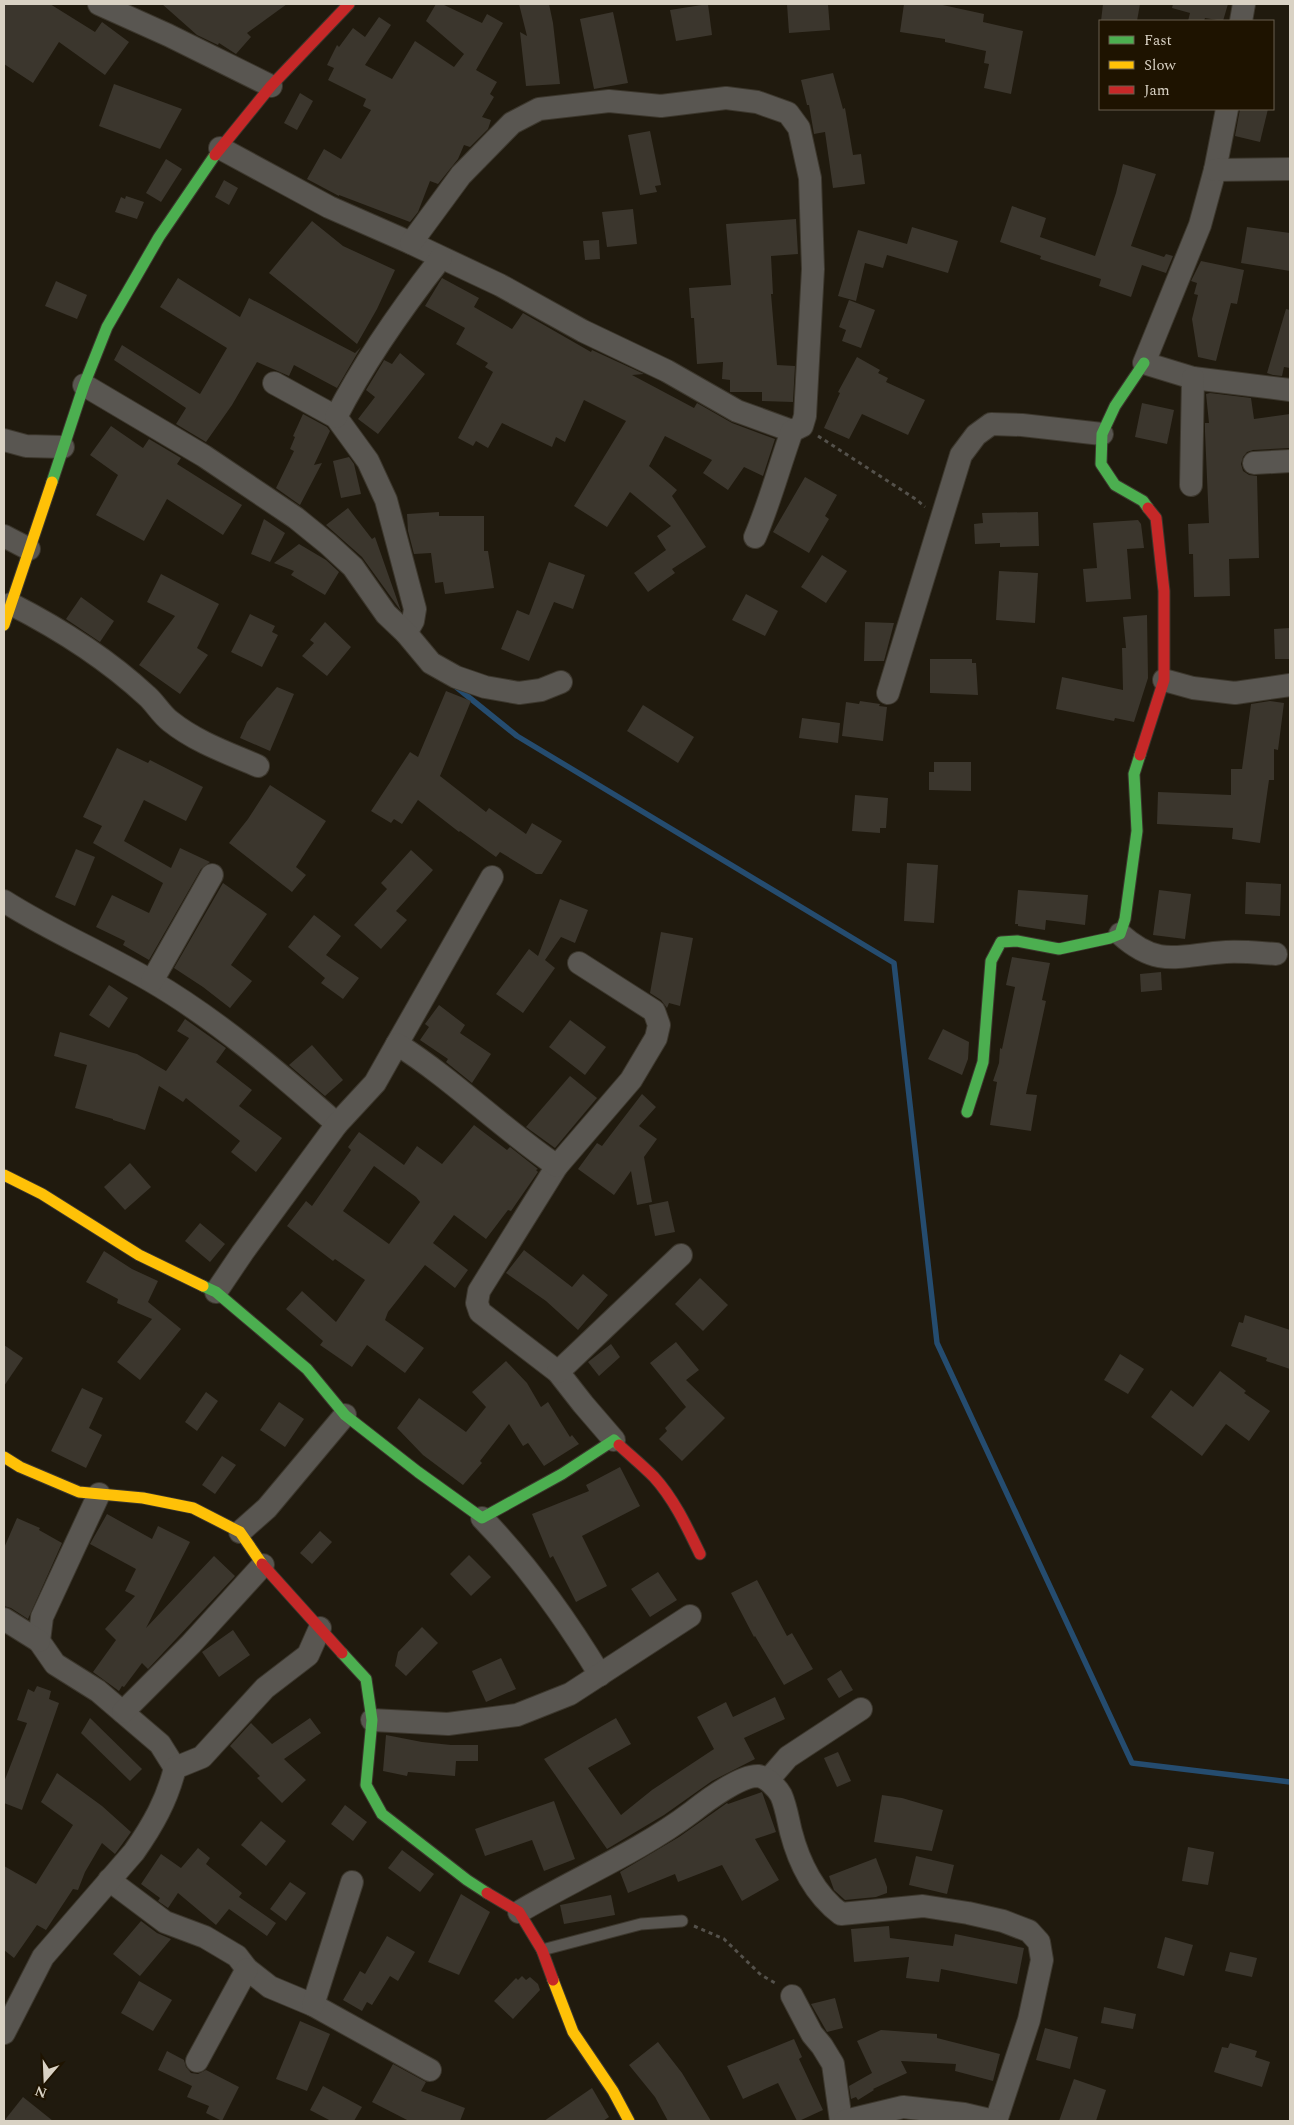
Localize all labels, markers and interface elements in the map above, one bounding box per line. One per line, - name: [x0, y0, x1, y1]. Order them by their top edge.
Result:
- legend: [1099, 20, 1274, 110]
- text: Fast: [1144, 29, 1172, 52]
- text: Slow: [1144, 54, 1176, 77]
- text: Jam: [1144, 79, 1170, 102]
- north arrow: [20, 2055, 70, 2105]
- text: N: [32, 2080, 50, 2104]

